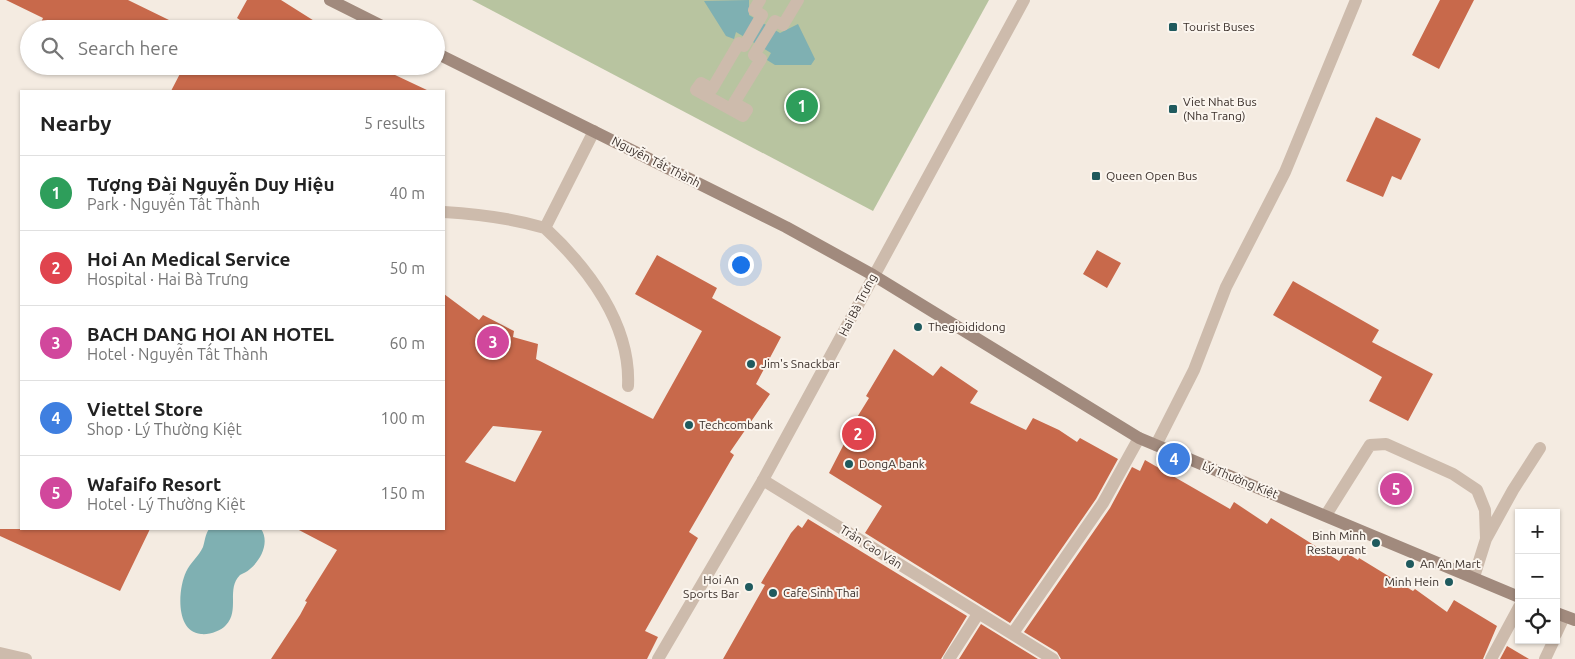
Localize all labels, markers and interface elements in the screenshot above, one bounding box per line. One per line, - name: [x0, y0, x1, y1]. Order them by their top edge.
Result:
- search box: [20, 20, 445, 75]
- place label: Tourist Buses: [1183, 20, 1255, 33]
- marker: Tourist Buses: [1167, 21, 1179, 33]
- icon: search: [38, 34, 66, 62]
- text: Search here: [78, 37, 178, 59]
- pin: 1: [786, 87, 818, 125]
- place label: Viet Nhat Bus (Nha Trang): [1183, 95, 1257, 123]
- marker: Viet Nhat Bus (Nha Trang): [1167, 103, 1179, 115]
- text: Nearby: [40, 111, 111, 135]
- text: 5 results: [364, 114, 425, 132]
- street label: Nguyễn Tất Thành: [610, 133, 703, 189]
- place label: Queen Open Bus: [1106, 169, 1197, 182]
- marker: Queen Open Bus: [1090, 170, 1102, 182]
- text: Tượng Đài Nguyễn Duy Hiệu: [87, 173, 335, 195]
- text: 1: [51, 184, 61, 202]
- text: 40 m: [389, 184, 425, 202]
- text: Park · Nguyễn Tất Thành: [87, 195, 260, 213]
- text: Hoi An Medical Service: [87, 248, 290, 270]
- your location: [728, 252, 754, 278]
- text: 2: [51, 259, 61, 277]
- text: 50 m: [389, 259, 425, 277]
- text: Hospital · Hai Bà Trưng: [87, 270, 249, 288]
- street label: Hai Bà Trưng: [836, 271, 879, 338]
- place label: Thegioididong: [928, 320, 1006, 333]
- marker: Thegioididong: [912, 321, 924, 333]
- text: BACH DANG HOI AN HOTEL: [87, 323, 334, 345]
- pin: 3: [477, 323, 509, 361]
- text: 3: [51, 334, 61, 352]
- text: 60 m: [389, 334, 425, 352]
- text: Hotel · Nguyễn Tất Thành: [87, 345, 268, 363]
- place label: Jim's Snackbar: [761, 357, 840, 370]
- marker: Jim's Snackbar: [745, 358, 757, 370]
- text: Viettel Store: [87, 398, 203, 420]
- text: 4: [51, 409, 61, 427]
- text: 100 m: [380, 409, 425, 427]
- pin: 2: [842, 415, 874, 453]
- place label: Techcombank: [699, 418, 773, 431]
- marker: Techcombank: [683, 419, 695, 431]
- text: Shop · Lý Thường Kiệt: [87, 420, 242, 438]
- pin: 4: [1158, 440, 1190, 478]
- place label: DongA bank: [859, 457, 925, 470]
- marker: DongA bank: [843, 458, 855, 470]
- street label: Lý Thường Kiệt: [1200, 458, 1280, 502]
- pin: 5: [1380, 470, 1412, 508]
- text: Wafaifo Resort: [87, 473, 221, 495]
- text: 5: [51, 484, 61, 502]
- text: 150 m: [380, 484, 425, 502]
- text: Hotel · Lý Thường Kiệt: [87, 495, 245, 513]
- map controls: [1515, 509, 1560, 644]
- button: +: [1515, 509, 1560, 554]
- street label: Trần Cao Vân: [838, 522, 905, 571]
- place label: Binh Minh Restaurant: [1307, 529, 1366, 556]
- marker: Binh Minh Restaurant: [1370, 537, 1382, 549]
- button: −: [1515, 554, 1560, 599]
- place label: An An Mart: [1420, 557, 1481, 570]
- marker: An An Mart: [1404, 558, 1416, 570]
- place label: Hoi An Sports Bar: [683, 573, 739, 600]
- place label: Minh Hein: [1384, 575, 1439, 588]
- marker: Minh Hein: [1443, 576, 1455, 588]
- marker: Hoi An Sports Bar: [743, 581, 755, 593]
- place label: Cafe Sinh Thai: [783, 586, 859, 599]
- marker: Cafe Sinh Thai: [767, 587, 779, 599]
- button: locate: [1515, 599, 1560, 644]

